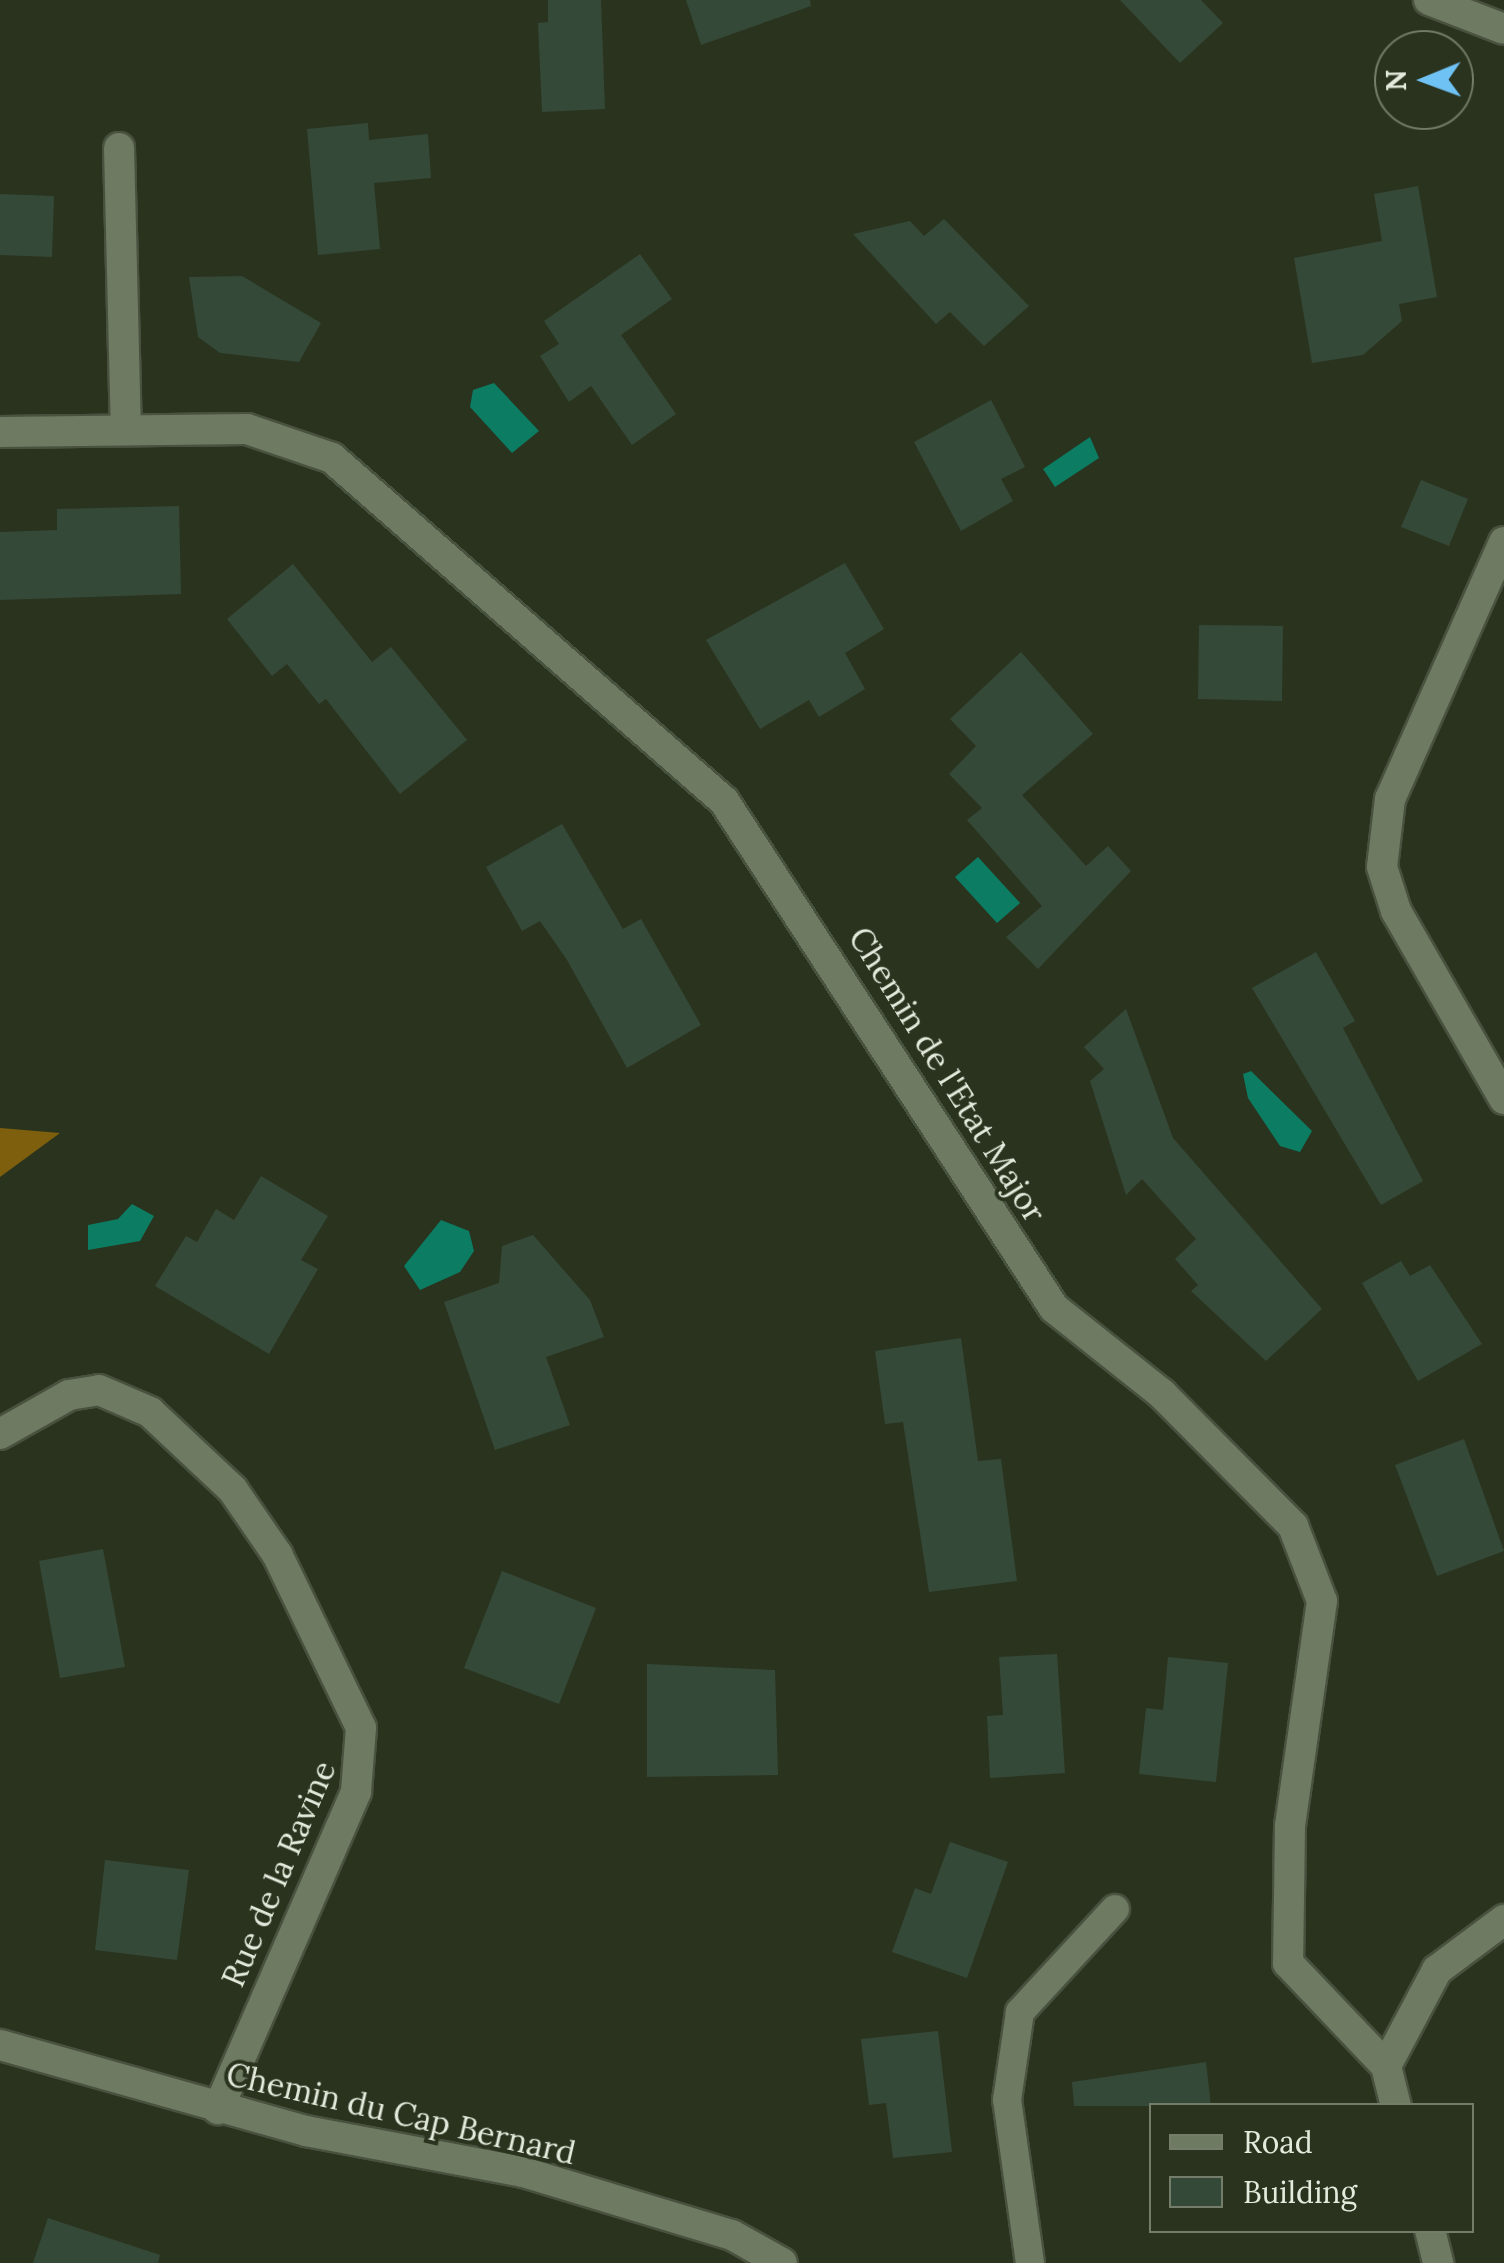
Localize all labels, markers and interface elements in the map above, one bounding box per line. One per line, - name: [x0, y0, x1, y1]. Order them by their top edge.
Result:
- north arrow: [1374, 30, 1474, 130]
- text: N: [1378, 69, 1414, 92]
- street label: Chemin de l'Etat Major: [840, 920, 1054, 1230]
- street label: Rue de la Ravine: [214, 1755, 344, 1993]
- street label: Chemin du Cap Bernard: [223, 2055, 579, 2173]
- legend: [1149, 2103, 1474, 2233]
- text: Road: [1243, 2123, 1313, 2161]
- text: Building: [1243, 2173, 1357, 2211]

